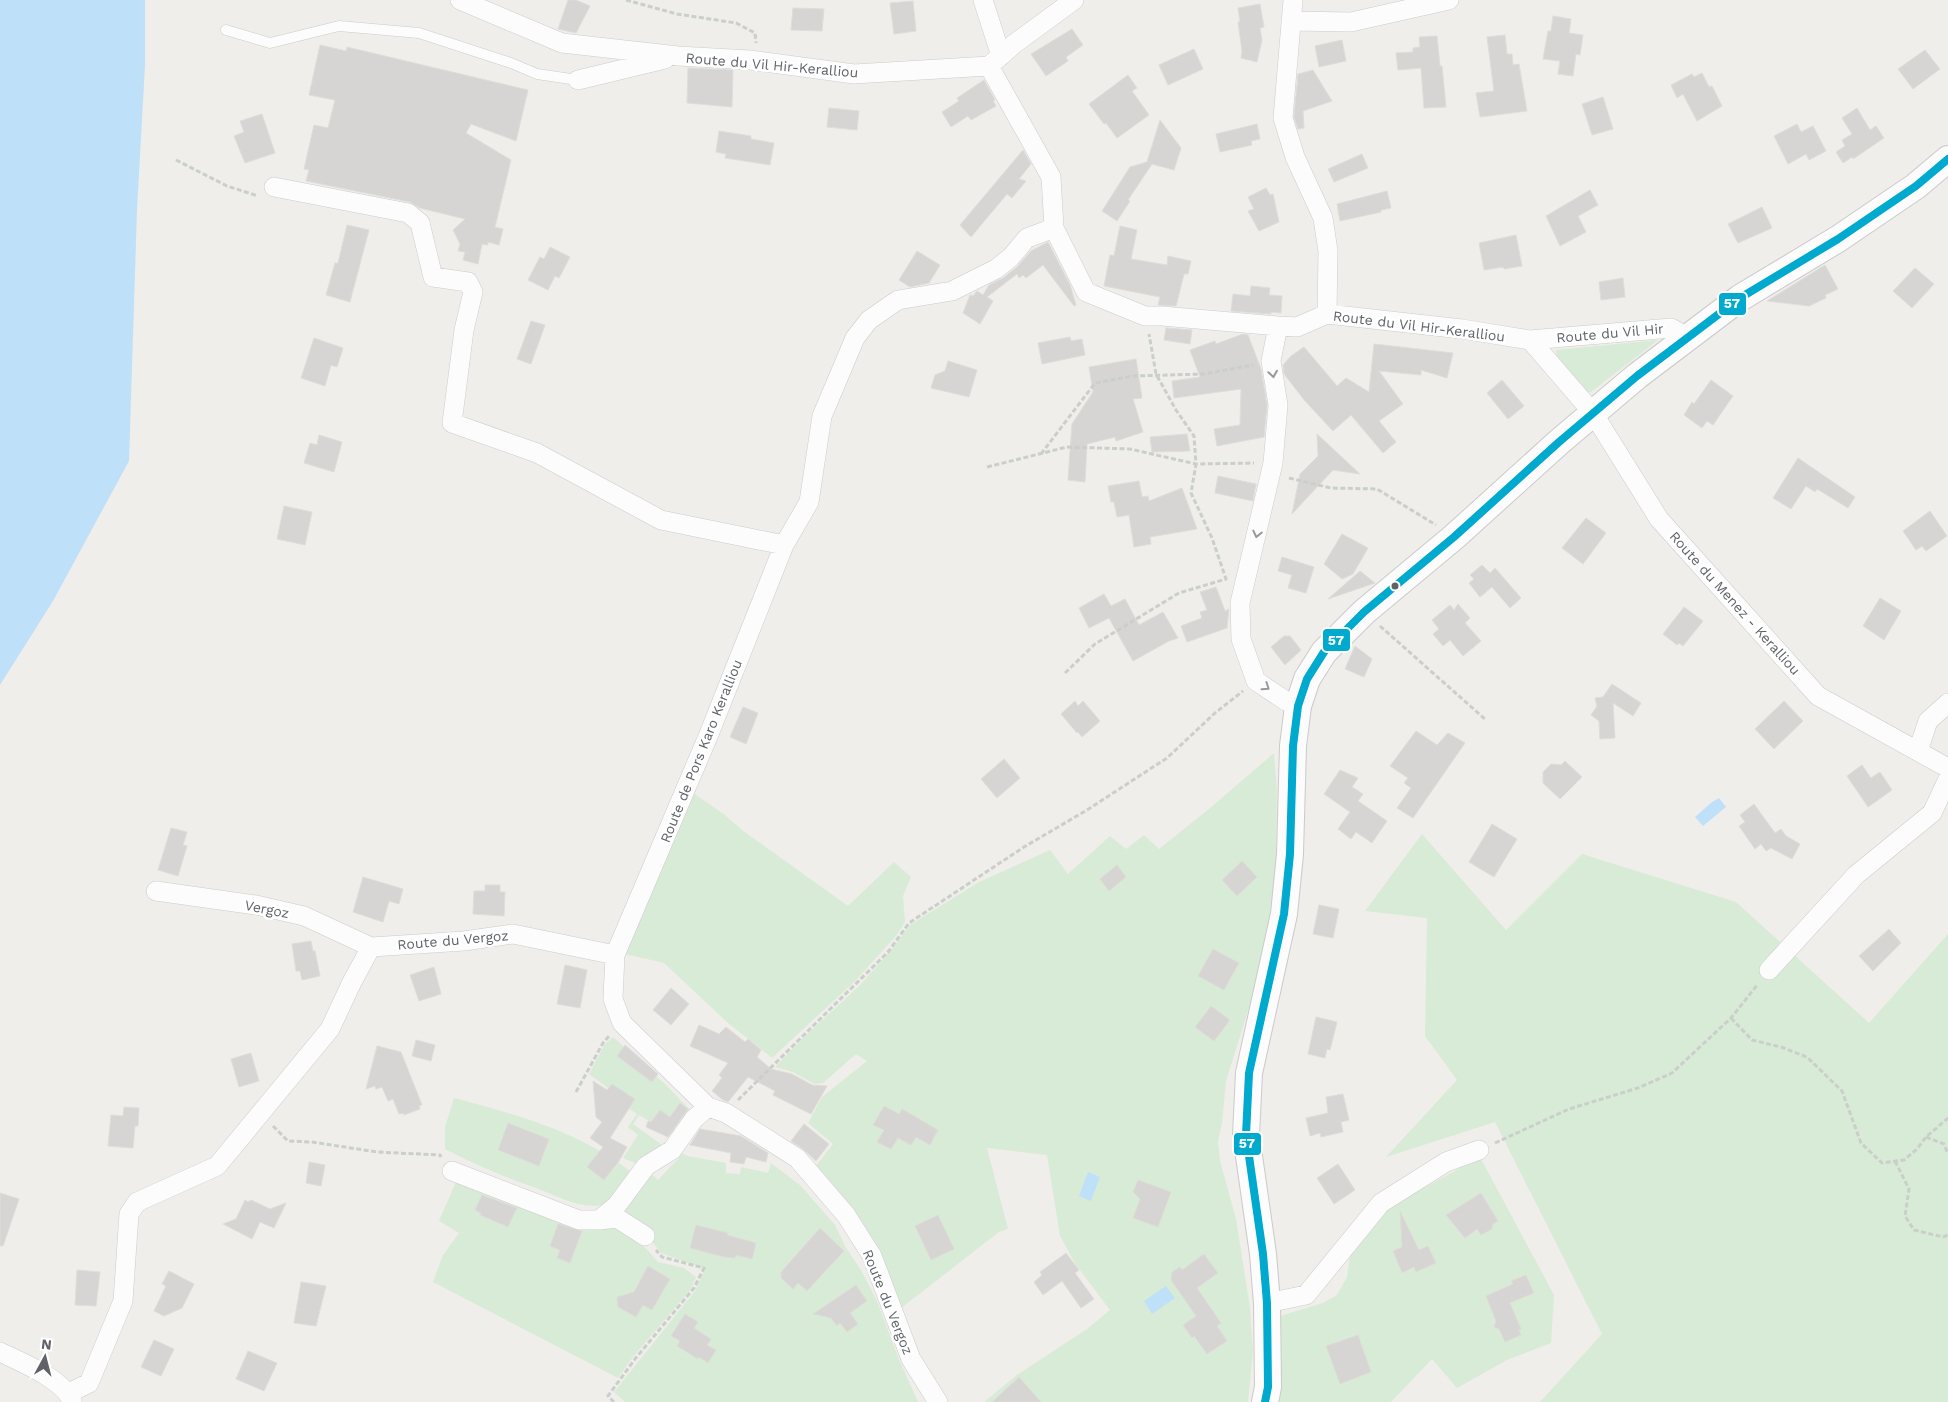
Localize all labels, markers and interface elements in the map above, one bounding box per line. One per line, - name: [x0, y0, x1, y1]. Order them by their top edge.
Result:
- street label: Route du Vil Hir-Keralliou: [685, 49, 859, 81]
- line badge: 57: [1718, 292, 1747, 316]
- text: 57: [1724, 295, 1741, 311]
- street label: Route du Vil Hir-Keralliou: [1332, 308, 1506, 344]
- street label: Route du Vil Hir: [1556, 320, 1665, 346]
- one-way arrow: [1267, 370, 1277, 379]
- street label: Route du Menez - Keralliou: [1666, 528, 1804, 678]
- one-way arrow: [1252, 530, 1263, 539]
- unlabelled marker: [1390, 581, 1400, 591]
- line badge: 57: [1322, 628, 1351, 652]
- text: 57: [1328, 632, 1345, 648]
- street label: Route de Pors Karo Keralliou: [657, 657, 745, 845]
- one-way arrow: [1260, 681, 1270, 690]
- street label: Vergoz: [243, 897, 291, 921]
- street label: Route du Vergoz: [397, 927, 509, 953]
- line badge: 57: [1233, 1132, 1262, 1156]
- text: 57: [1239, 1135, 1256, 1151]
- street label: Route du Vergoz: [860, 1247, 916, 1357]
- north arrow: [20, 1332, 70, 1382]
- text: N: [40, 1336, 53, 1353]

